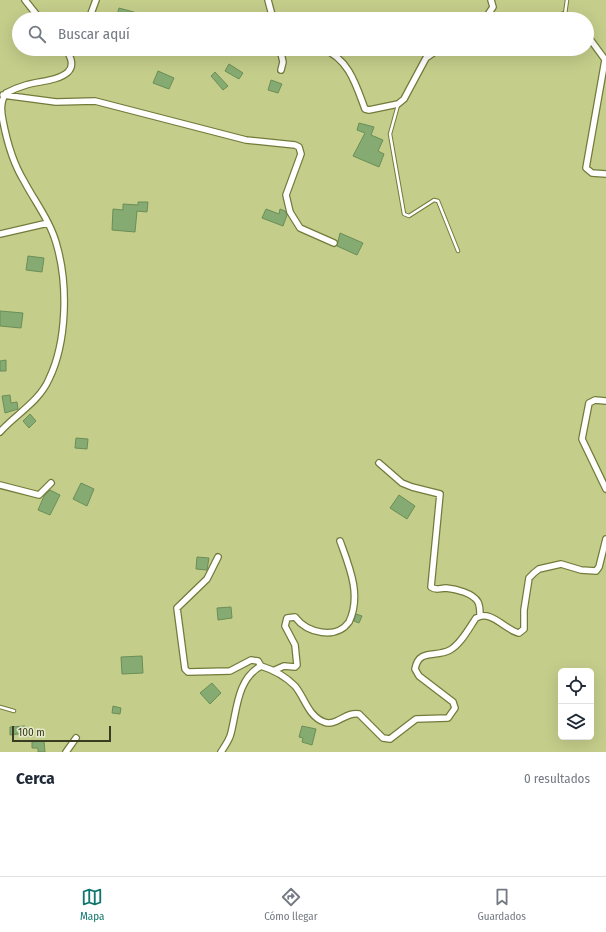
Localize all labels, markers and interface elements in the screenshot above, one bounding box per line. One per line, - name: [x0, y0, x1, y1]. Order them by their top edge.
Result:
- search box: [12, 12, 594, 56]
- icon: search: [26, 23, 48, 45]
- text: Buscar aquí: [58, 25, 130, 43]
- map controls: [558, 668, 594, 740]
- button: locate: [558, 668, 594, 704]
- button: layers: [558, 704, 594, 740]
- scale bar: [12, 724, 111, 743]
- text: 100 m: [18, 726, 45, 739]
- text: Cerca: [16, 768, 55, 789]
- text: 0 resultados: [524, 771, 590, 786]
- tab: Mapa: [80, 886, 104, 923]
- tab: Cómo llegar: [264, 886, 318, 923]
- tab: Guardados: [477, 886, 526, 923]

